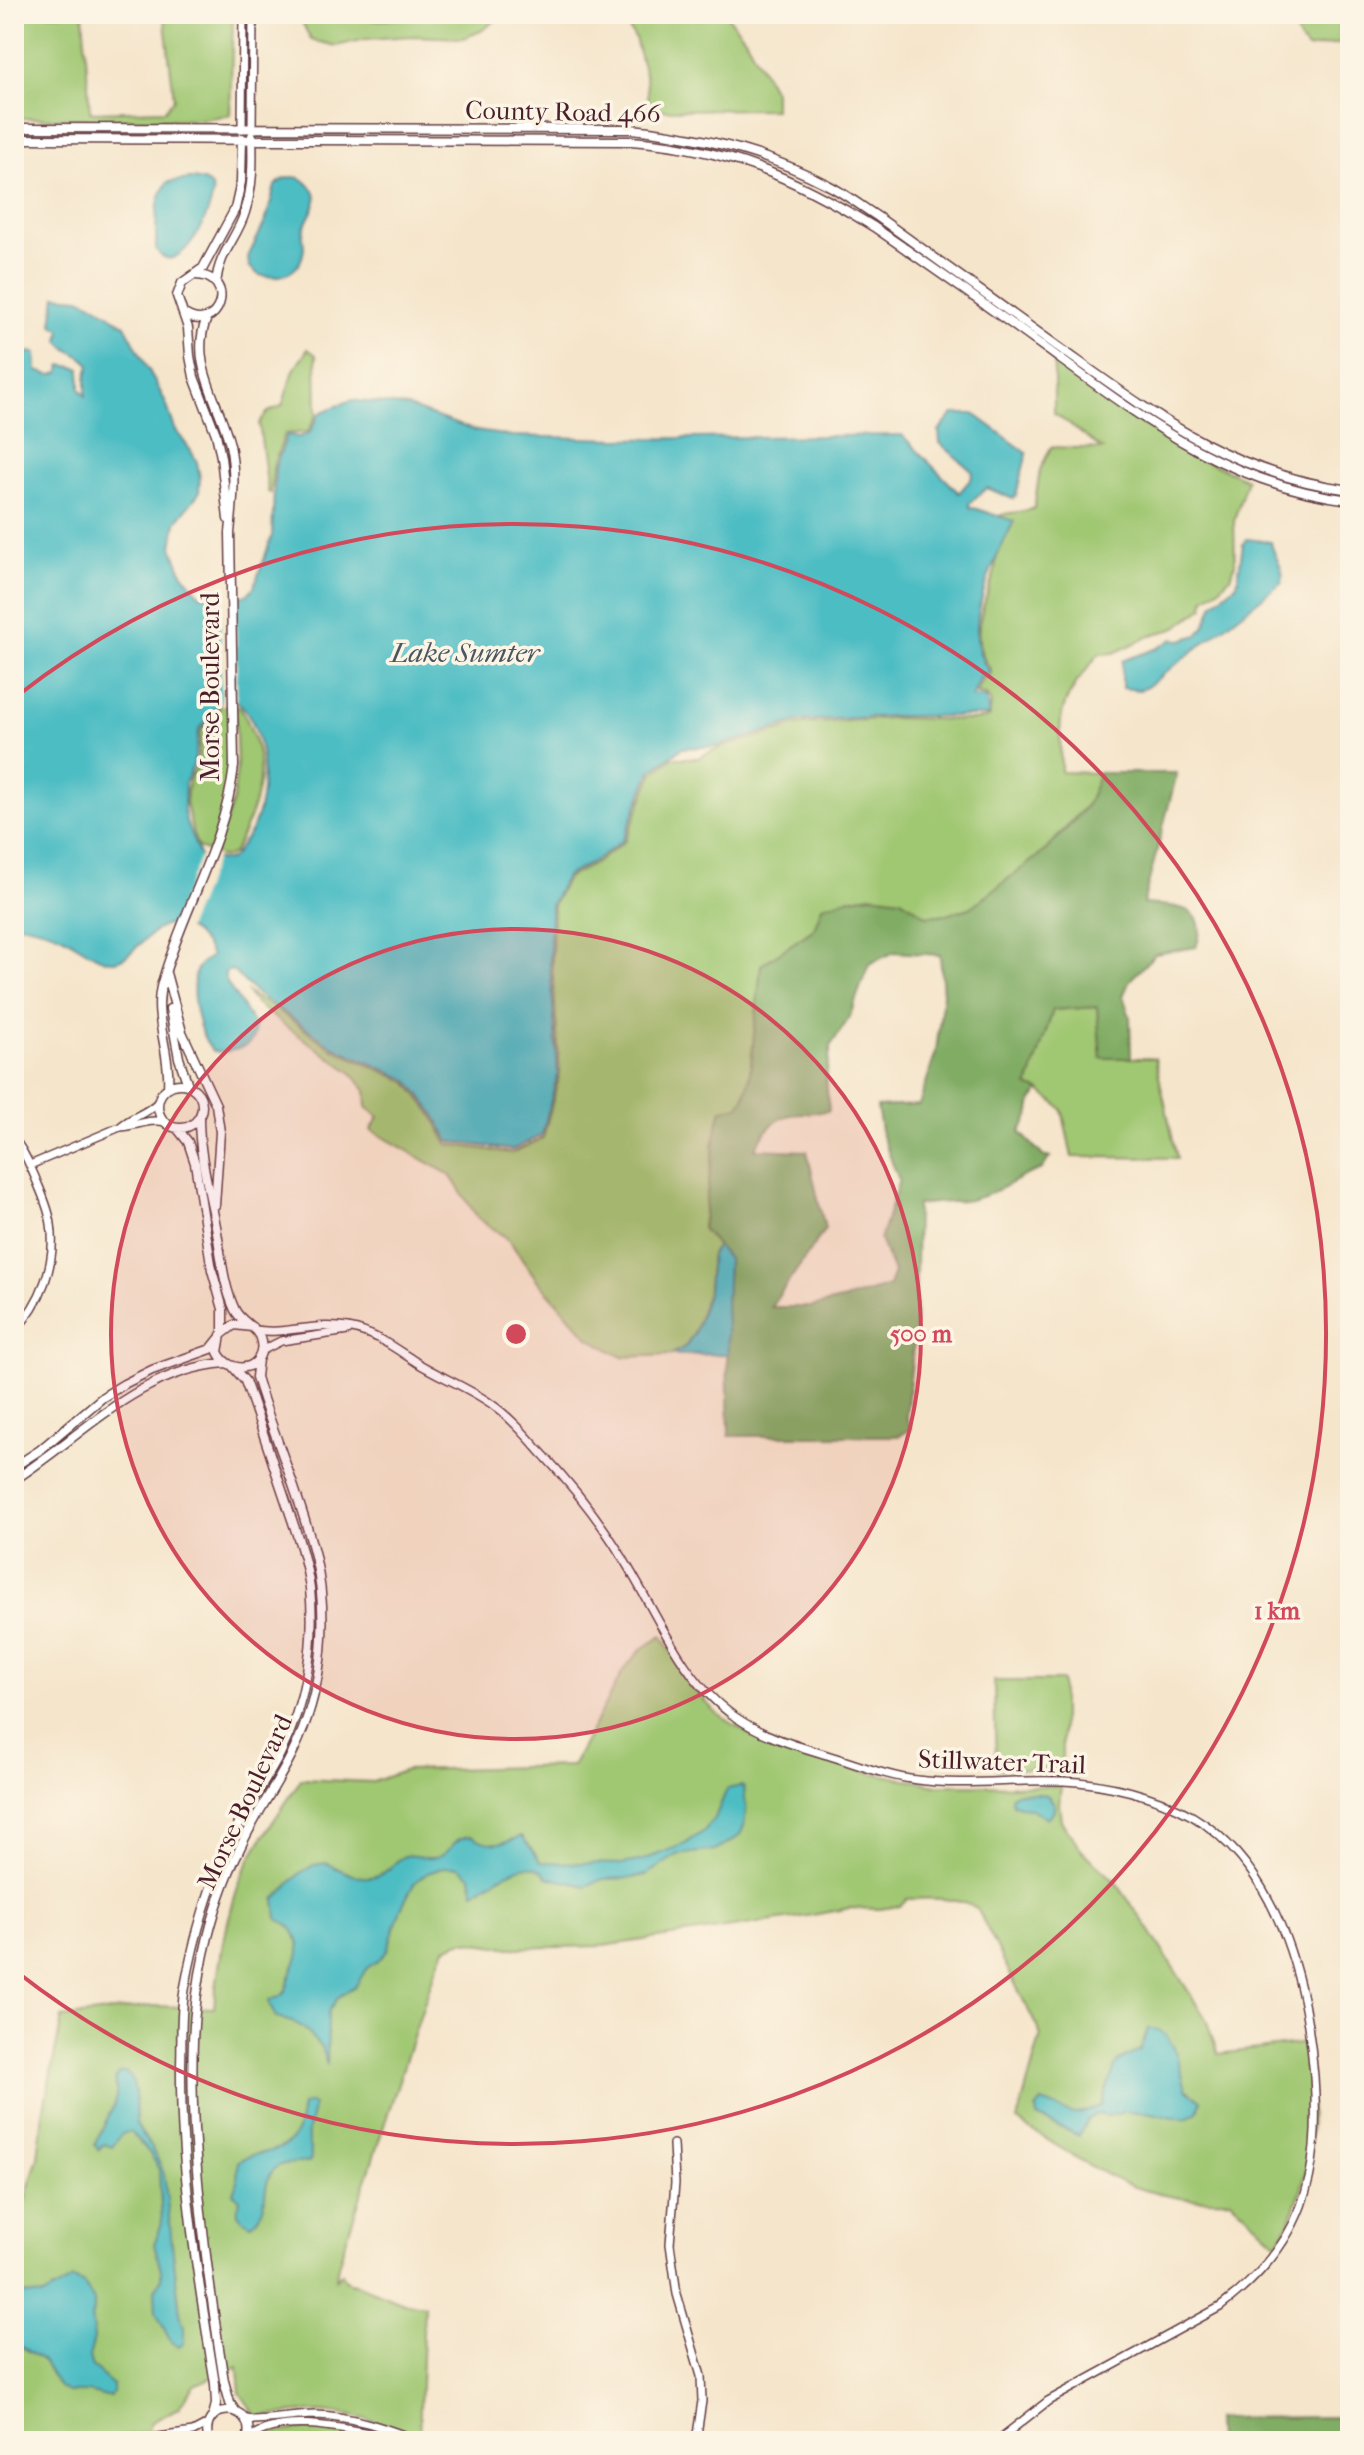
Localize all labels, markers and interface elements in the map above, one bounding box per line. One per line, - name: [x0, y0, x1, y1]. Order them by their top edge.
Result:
- street label: County Road 466: [465, 95, 662, 129]
- street label: Morse Boulevard: [195, 591, 226, 782]
- water label: Lake Sumter: [389, 636, 542, 669]
- centre of rings: [502, 1320, 530, 1348]
- text: 500 m: [890, 1320, 953, 1348]
- text: 1 km: [1254, 1597, 1301, 1625]
- street label: Morse Boulevard: [191, 1709, 299, 1894]
- street label: Stillwater Trail: [917, 1744, 1087, 1780]

